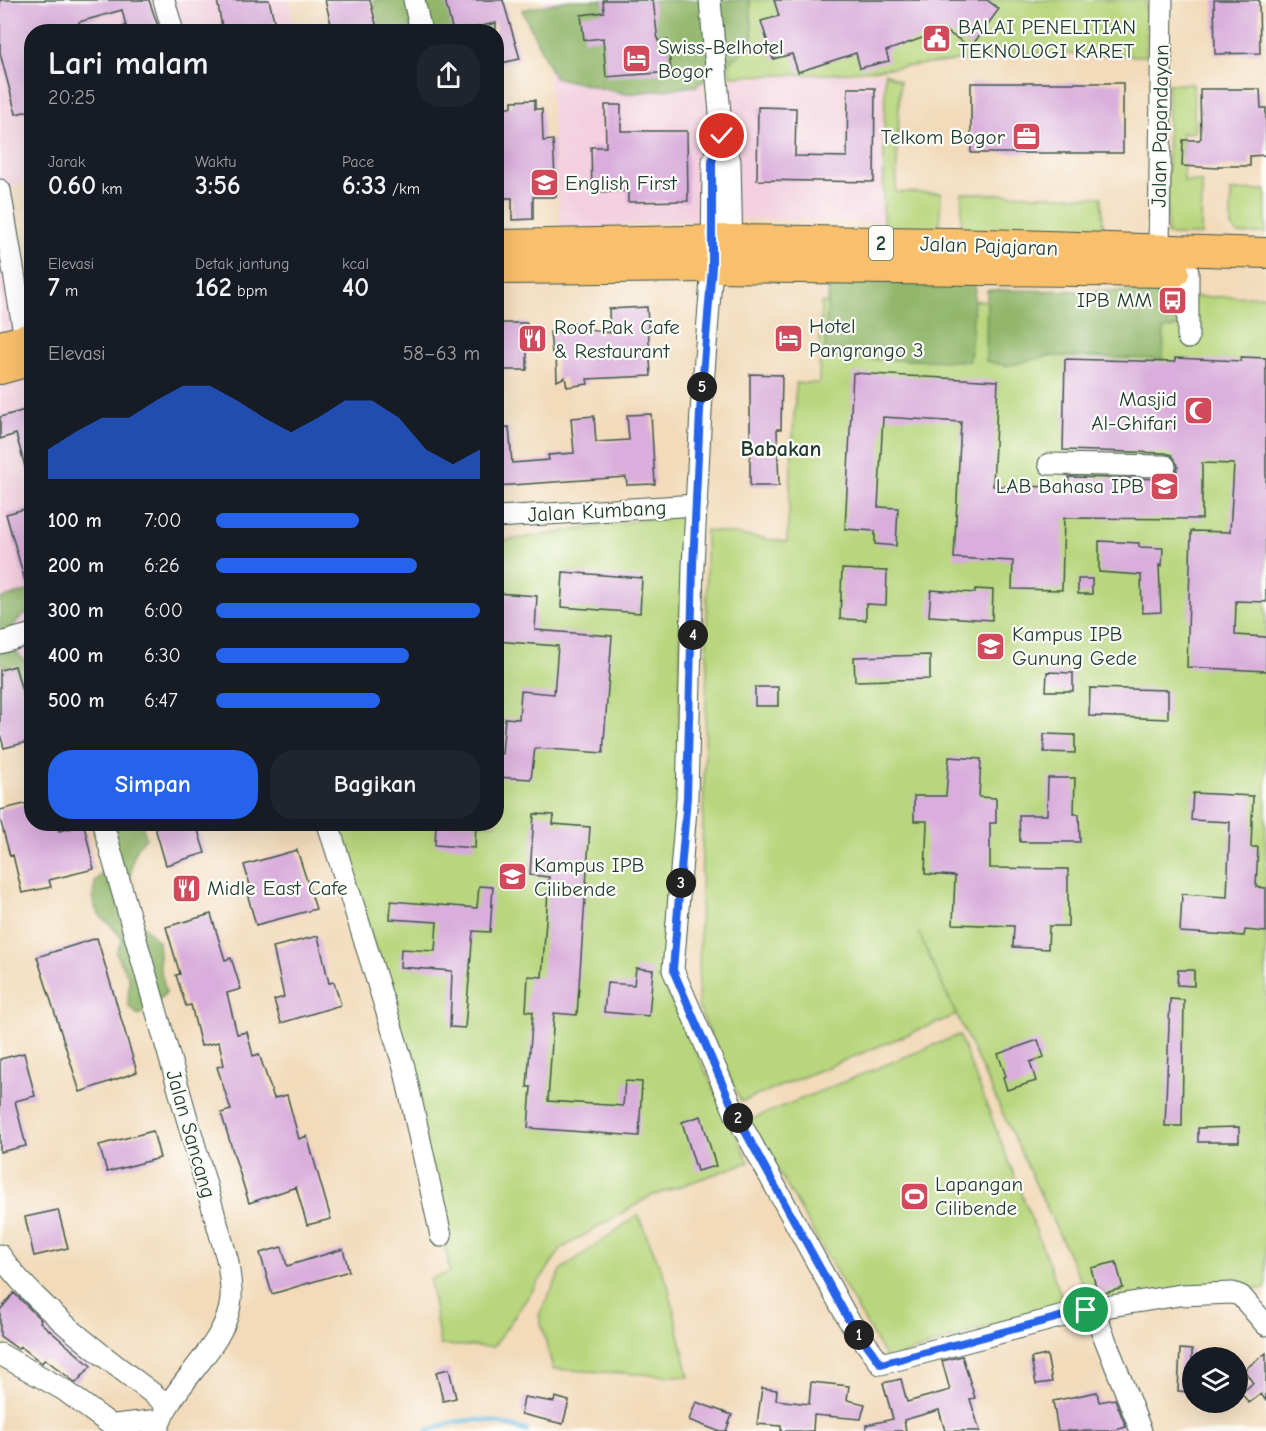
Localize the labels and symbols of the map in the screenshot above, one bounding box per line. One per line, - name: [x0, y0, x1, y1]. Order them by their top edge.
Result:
- place label: BALAI PENELITIAN TEKNOLOGI KARET: [958, 15, 1136, 63]
- public building icon: BALAI PENELITIAN TEKNOLOGI KARET: [921, 23, 953, 55]
- place label: Swiss-Belhotel Bogor: [658, 35, 784, 83]
- hotel icon: Swiss-Belhotel Bogor: [621, 43, 653, 75]
- street label: Jalan Papandayan: [1147, 44, 1173, 208]
- pin: [696, 110, 747, 161]
- office icon: Telkom Bogor: [1010, 121, 1042, 153]
- place label: Telkom Bogor: [881, 125, 1006, 149]
- school or university icon: English First: [528, 167, 560, 199]
- place label: English First: [565, 171, 678, 195]
- road number: 2: [869, 226, 893, 260]
- street label: Jalan Pajajaran: [920, 232, 1058, 260]
- bus stop icon: IPB MM: [1157, 284, 1189, 316]
- place label: IPB MM: [1077, 288, 1152, 312]
- place label: Hotel Pangrango 3: [809, 314, 924, 362]
- place label: Roof Pak Cafe & Restaurant: [554, 315, 680, 363]
- hotel icon: Hotel Pangrango 3: [772, 322, 804, 354]
- restaurant icon: Roof Pak Cafe & Restaurant: [517, 323, 549, 355]
- pin: 5: [687, 372, 717, 402]
- place label: Masjid Al-Ghifari: [1091, 387, 1177, 435]
- mosque icon: Masjid Al-Ghifari: [1182, 395, 1214, 427]
- district label: Babakan: [741, 436, 821, 462]
- school or university icon: LAB Bahasa IPB: [1149, 470, 1181, 502]
- place label: LAB Bahasa IPB: [996, 474, 1144, 498]
- street label: Jalan Kumbang: [527, 495, 667, 527]
- pin: 4: [678, 620, 708, 650]
- place label: Kampus IPB Gunung Gede: [1012, 622, 1137, 670]
- school or university icon: Kampus IPB Gunung Gede: [975, 630, 1007, 662]
- place label: Kampus IPB Cilibende: [534, 853, 645, 901]
- school or university icon: Kampus IPB Cilibende: [497, 861, 529, 893]
- pin: 3: [666, 868, 696, 898]
- restaurant icon: Midle East Cafe: [170, 872, 202, 904]
- place label: Midle East Cafe: [207, 876, 348, 900]
- street label: Jalan Sancang: [161, 1067, 221, 1201]
- pin: 2: [723, 1103, 753, 1133]
- place label: Lapangan Cilibende: [935, 1172, 1023, 1220]
- sports icon: Lapangan Cilibende: [898, 1180, 930, 1212]
- pin: [1060, 1284, 1111, 1335]
- pin: 1: [844, 1320, 874, 1350]

